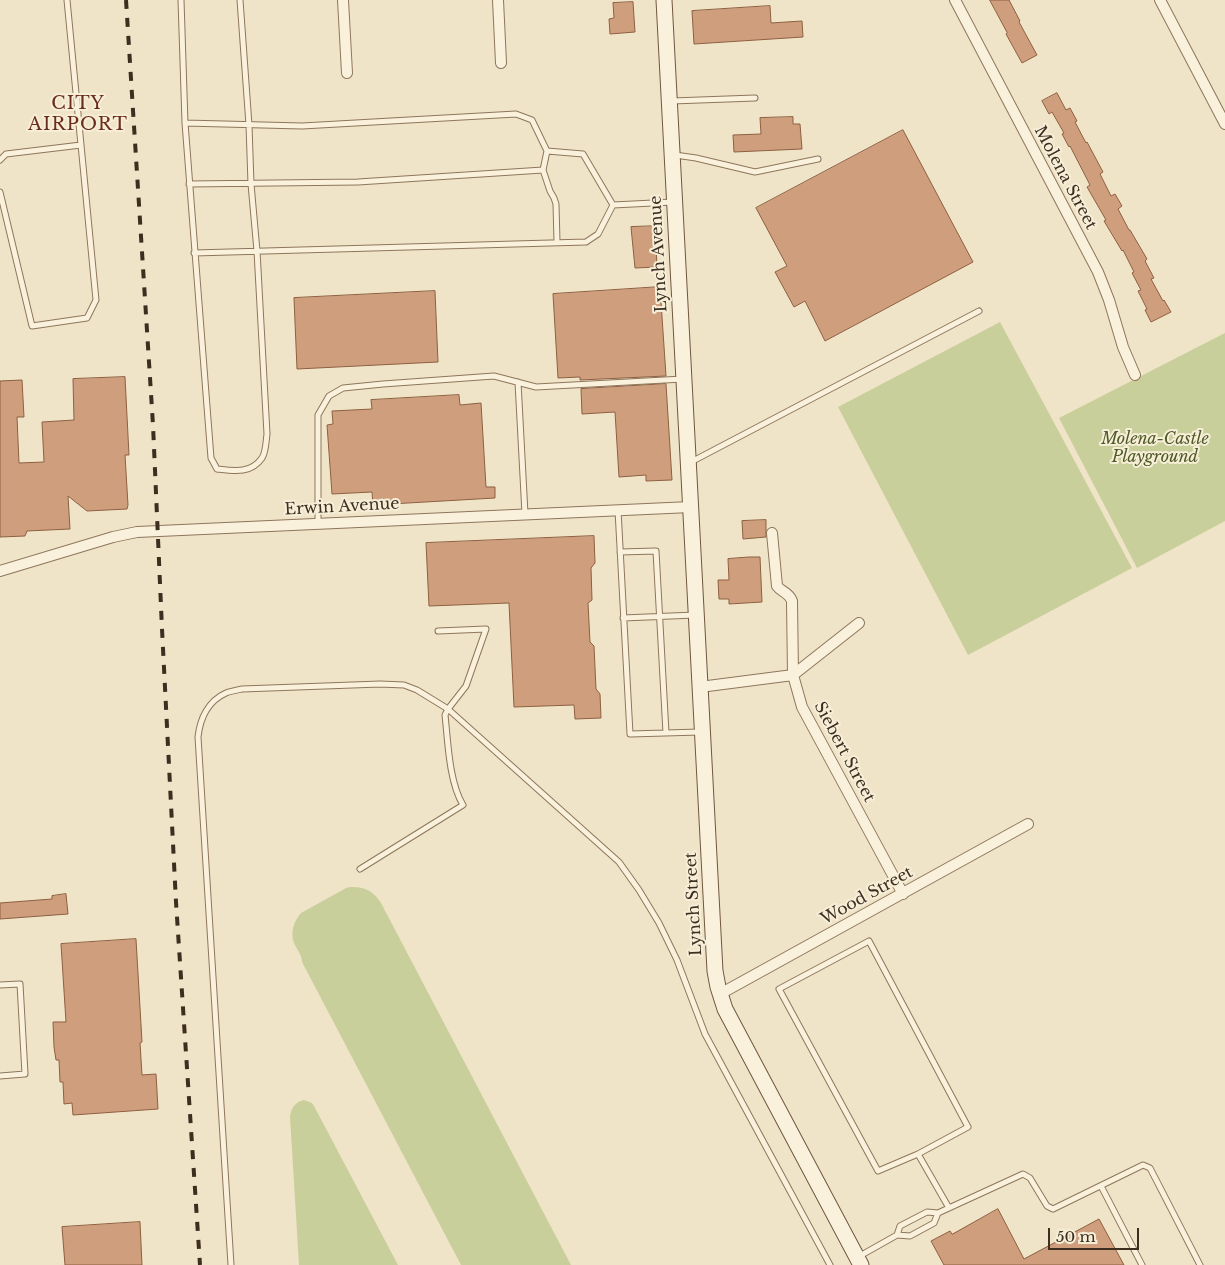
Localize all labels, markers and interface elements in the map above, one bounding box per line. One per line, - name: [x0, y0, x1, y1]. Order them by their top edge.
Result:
- district label: CITY AIRPORT: [27, 93, 129, 136]
- street label: Molena Street: [1030, 123, 1100, 233]
- street label: Lynch Avenue: [646, 195, 672, 313]
- park label: Molena-Castle Playground: [1101, 429, 1209, 467]
- street label: Erwin Avenue: [284, 494, 400, 520]
- street label: Siebert Street: [809, 699, 879, 805]
- street label: Lynch Street: [682, 852, 706, 956]
- street label: Wood Street: [818, 863, 916, 929]
- scale bar: [1050, 1218, 1141, 1250]
- text: 50 m: [1056, 1227, 1096, 1246]

